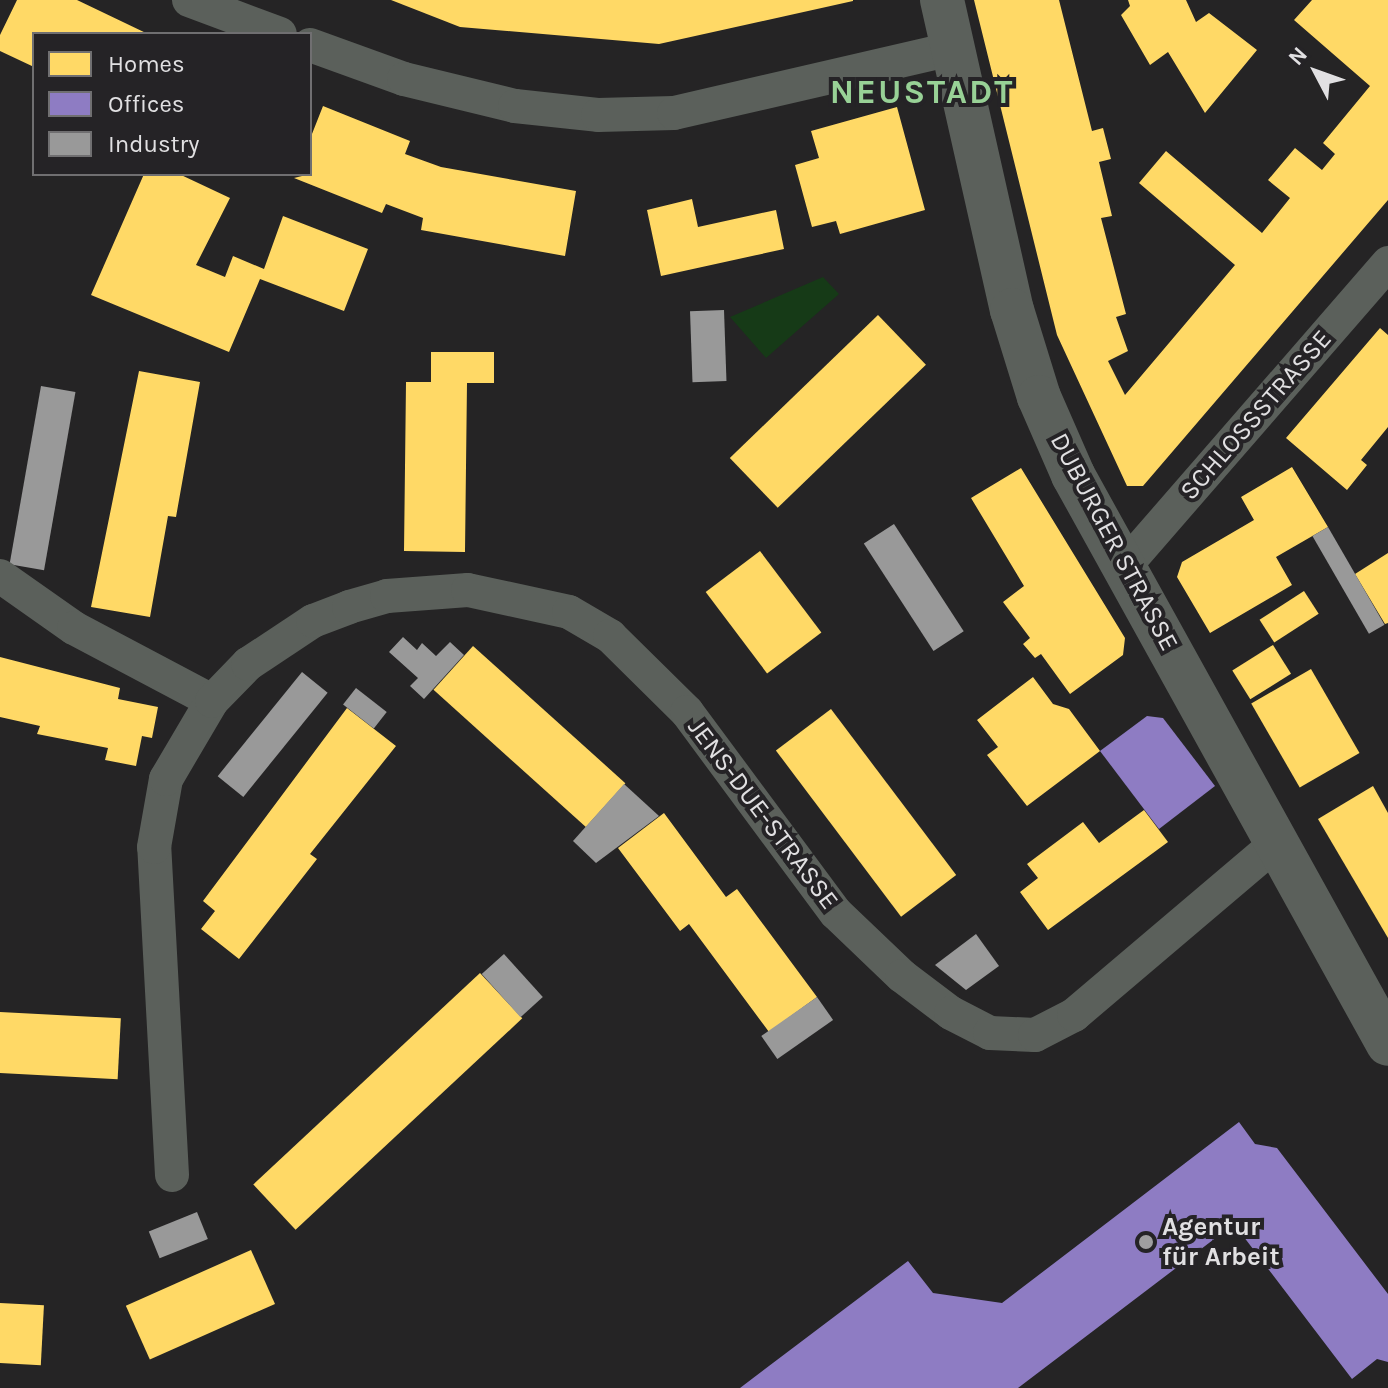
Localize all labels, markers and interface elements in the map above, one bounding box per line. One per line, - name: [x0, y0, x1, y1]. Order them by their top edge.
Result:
- legend: [32, 32, 312, 176]
- north arrow: [1276, 32, 1356, 112]
- text: N: [1283, 42, 1313, 71]
- text: Homes: [108, 50, 185, 78]
- district label: NEUSTADT: [830, 73, 1014, 113]
- text: Offices: [108, 90, 184, 118]
- text: Industry: [108, 130, 199, 158]
- street label: SCHLOSSSTRASSE: [1174, 324, 1338, 506]
- street label: DUBURGER STRASSE: [1043, 428, 1185, 656]
- street label: JENS-DUE-STRASSE: [681, 712, 845, 916]
- place label: Agentur für Arbeit: [1162, 1211, 1280, 1272]
- marker: Agentur für Arbeit: [1137, 1233, 1155, 1251]

